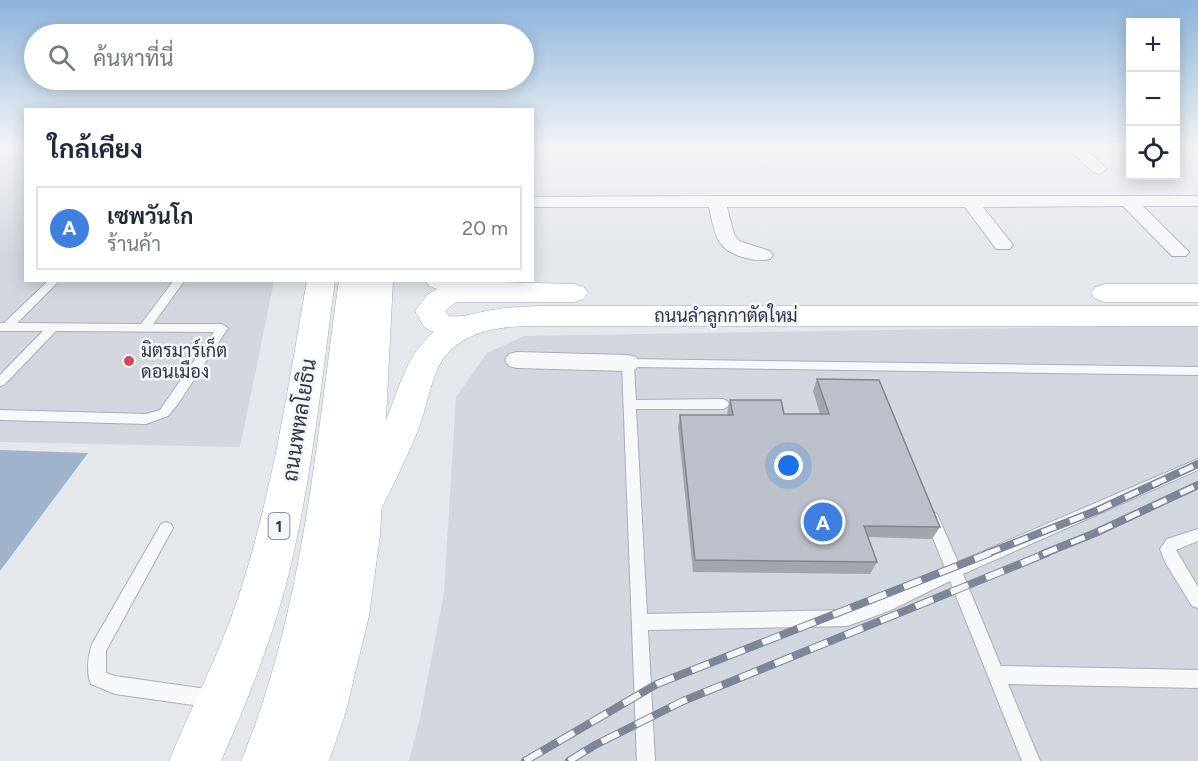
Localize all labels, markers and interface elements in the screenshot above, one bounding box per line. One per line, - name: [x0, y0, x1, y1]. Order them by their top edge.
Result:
- map controls: [1126, 18, 1180, 180]
- button: +: [1126, 18, 1180, 72]
- search box: [24, 24, 534, 90]
- icon: search: [45, 41, 78, 74]
- text: ค้นหาที่นี่: [93, 45, 173, 72]
- button: −: [1126, 72, 1180, 126]
- button: locate: [1126, 126, 1180, 180]
- text: ใกล้เคียง: [48, 133, 143, 165]
- text: เซพวันโก: [107, 203, 193, 230]
- text: A: [62, 216, 77, 240]
- text: 20 m: [462, 216, 508, 240]
- text: ร้านค้า: [107, 232, 161, 256]
- street label: ถนนลำลูกกาตัดใหม่: [654, 303, 798, 329]
- place label: มิตรมาร์เก็ต ดอนเมือง: [141, 337, 227, 383]
- marker: มิตรมาร์เก็ต ดอนเมือง: [122, 354, 136, 368]
- street label: ถนนพหลโยธิน: [277, 357, 321, 483]
- your location: [774, 451, 803, 480]
- pin: A: [804, 500, 842, 544]
- road number: 1: [268, 513, 290, 539]

